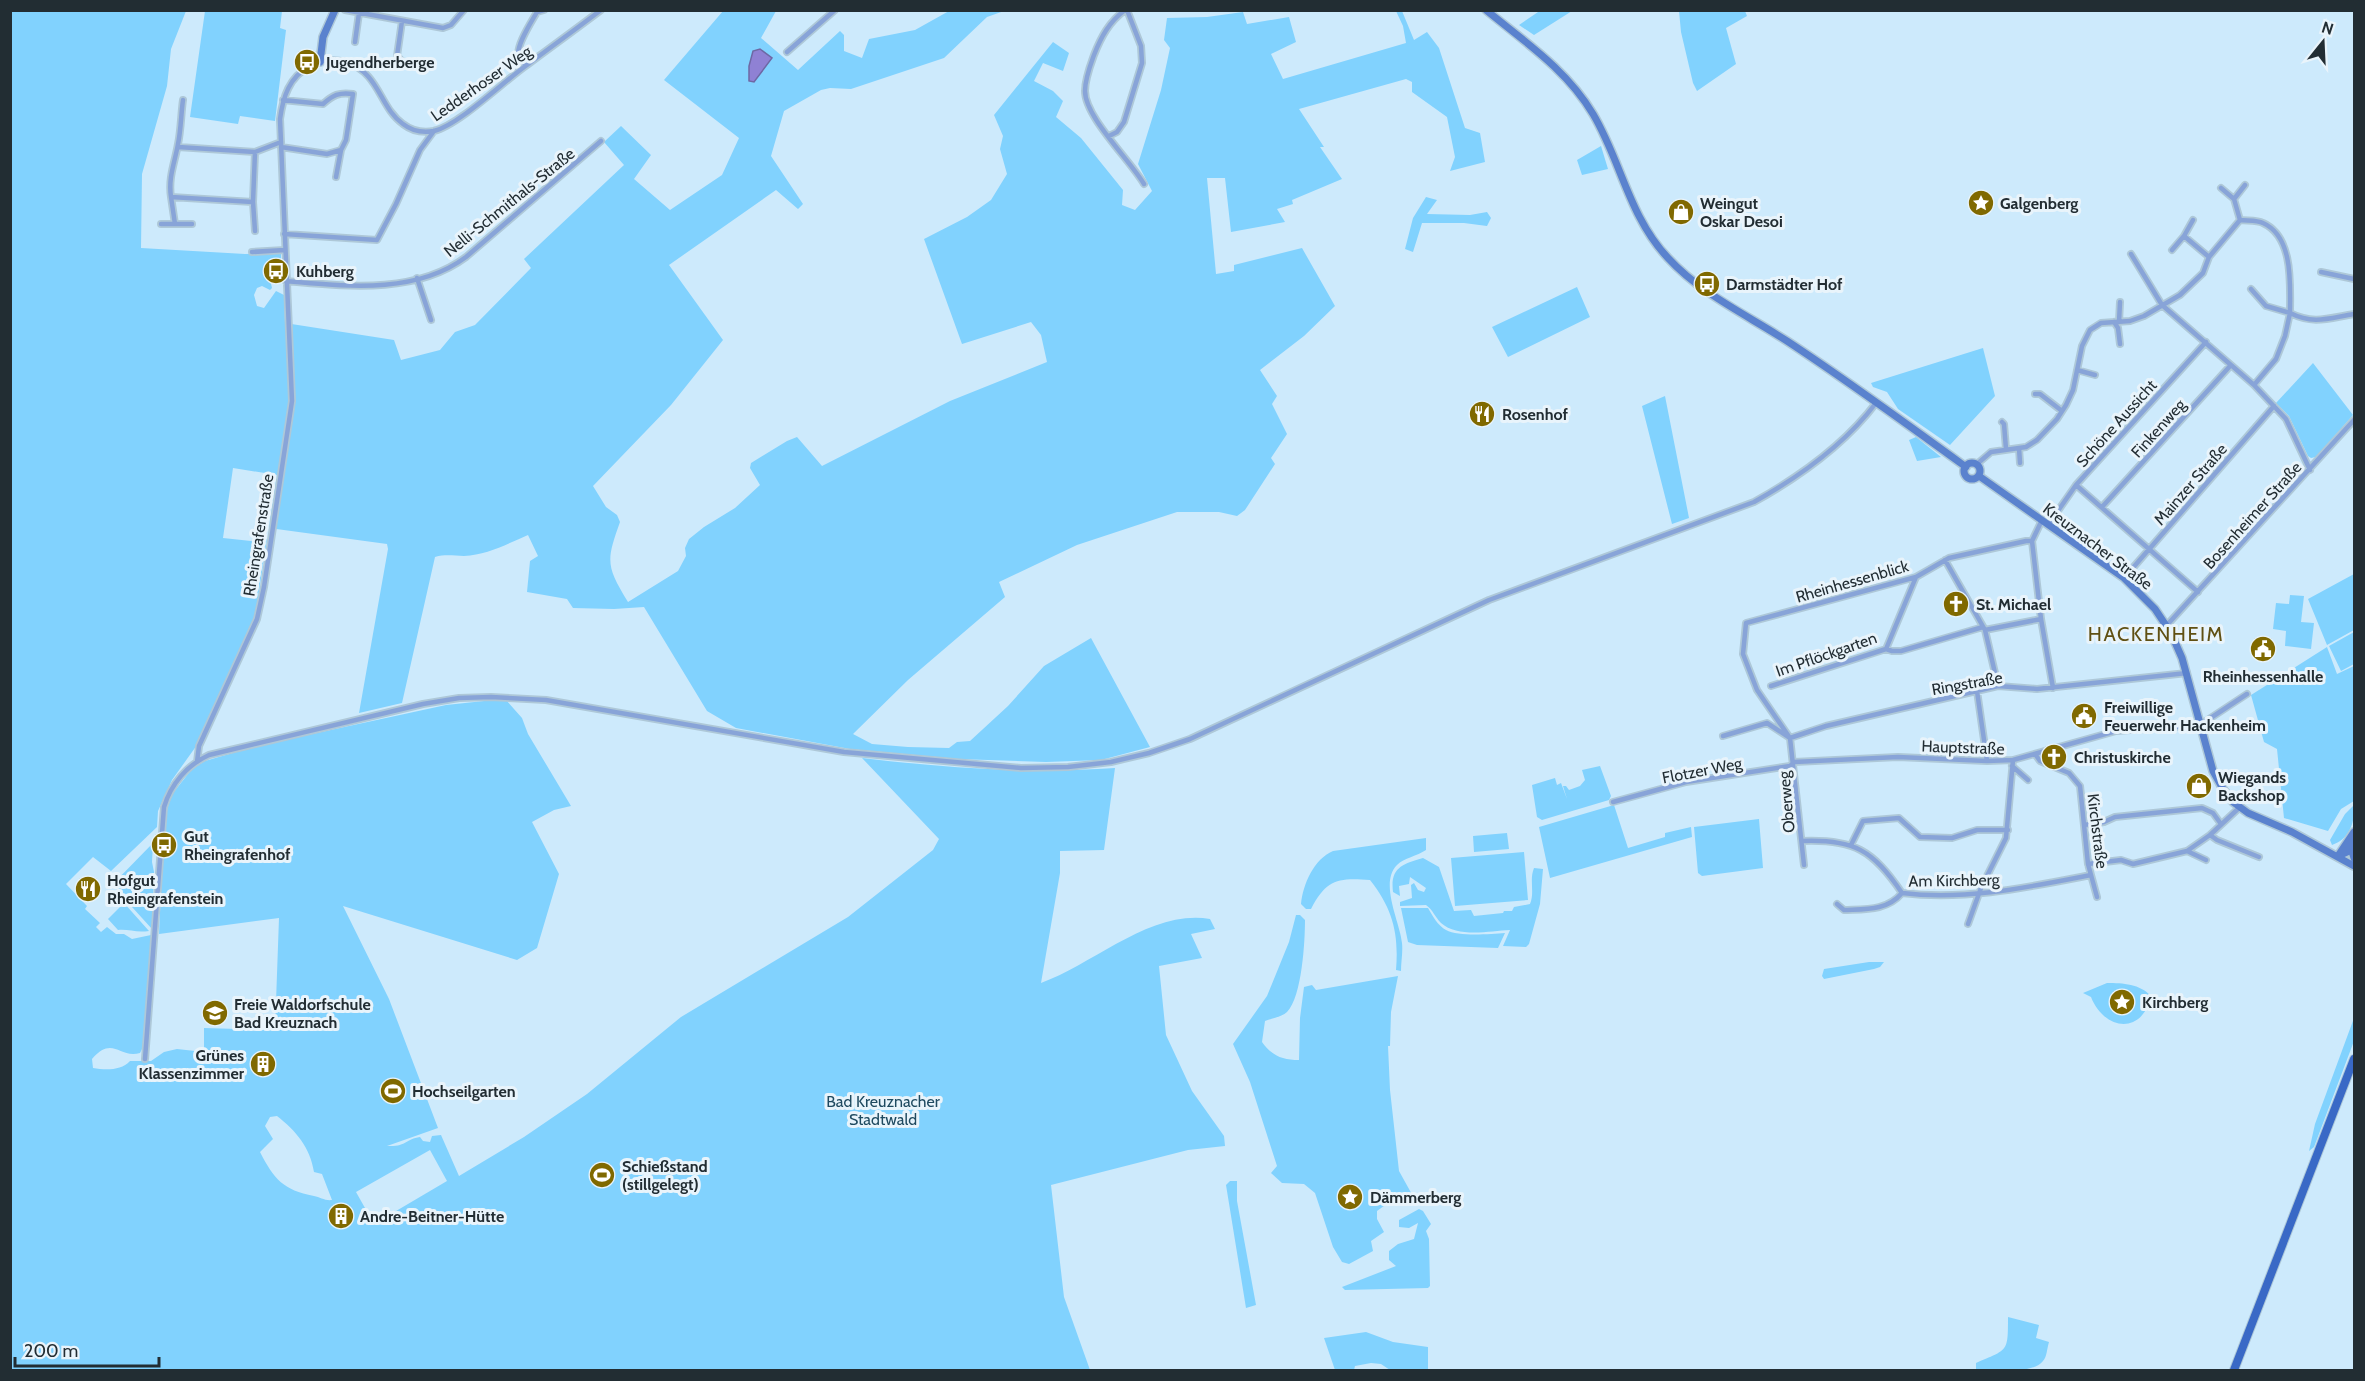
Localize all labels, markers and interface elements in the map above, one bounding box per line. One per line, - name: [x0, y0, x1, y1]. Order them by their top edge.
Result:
- north arrow: [2293, 12, 2353, 72]
- text: N: [2319, 17, 2336, 39]
- street label: Ledderhoser Weg: [427, 41, 536, 125]
- bus stop icon: Jugendherberge: [292, 47, 322, 77]
- place label: Jugendherberge: [325, 53, 434, 72]
- street label: Nelli-Schmithals-Straße: [440, 144, 578, 261]
- place icon: Galgenberg: [1966, 188, 1996, 218]
- place label: Weingut Oskar Desoi: [1700, 194, 1783, 231]
- place label: Galgenberg: [2000, 194, 2078, 213]
- shop icon: Weingut Oskar Desoi: [1666, 197, 1696, 227]
- bus stop icon: Kuhberg: [261, 256, 291, 286]
- place label: Kuhberg: [296, 262, 354, 281]
- bus stop icon: Darmstädter Hof: [1692, 269, 1722, 299]
- place label: Darmstädter Hof: [1726, 275, 1843, 294]
- street label: Schöne Aussicht: [2072, 375, 2161, 471]
- street label: Finkenweg: [2127, 394, 2190, 461]
- restaurant icon: Rosenhof: [1467, 399, 1497, 429]
- place label: Rosenhof: [1502, 405, 1569, 424]
- street label: Mainzer Straße: [2150, 440, 2231, 529]
- street label: Bosenheimer Straße: [2199, 458, 2306, 573]
- street label: Rheingrafenstraße: [239, 473, 278, 598]
- street label: Kreuznacher Straße: [2039, 499, 2156, 594]
- street label: Rheinhessenblick: [1794, 556, 1912, 607]
- church icon: St. Michael: [1941, 589, 1971, 619]
- place label: St. Michael: [1976, 595, 2051, 614]
- district label: HACKENHEIM: [2088, 622, 2224, 646]
- street label: Im Pflöckgarten: [1773, 628, 1879, 681]
- public building icon: Rheinhessenhalle: [2248, 634, 2278, 664]
- place label: Rheinhessenhalle: [2203, 667, 2323, 686]
- street label: Ringstraße: [1930, 668, 2004, 699]
- place label: Freiwillige Feuerwehr Hackenheim: [2104, 698, 2266, 735]
- public building icon: Freiwillige Feuerwehr Hackenheim: [2069, 701, 2099, 731]
- street label: Hauptstraße: [1921, 737, 2005, 758]
- church icon: Christuskirche: [2039, 742, 2069, 772]
- place label: Christuskirche: [2074, 748, 2171, 767]
- street label: Flotzer Weg: [1661, 753, 1745, 788]
- place label: Wiegands Backshop: [2218, 768, 2286, 805]
- street label: Oberweg: [1774, 769, 1799, 834]
- shop icon: Wiegands Backshop: [2184, 771, 2214, 801]
- street label: Kirchstraße: [2083, 792, 2112, 870]
- place label: Gut Rheingrafenhof: [184, 827, 291, 864]
- bus stop icon: Gut Rheingrafenhof: [149, 830, 179, 860]
- street label: Am Kirchberg: [1908, 870, 2001, 891]
- place label: Hofgut Rheingrafenstein: [107, 871, 223, 908]
- restaurant icon: Hofgut Rheingrafenstein: [73, 874, 103, 904]
- place icon: Kirchberg: [2107, 987, 2137, 1017]
- place label: Kirchberg: [2142, 993, 2208, 1012]
- place label: Freie Waldorfschule Bad Kreuznach: [234, 995, 371, 1032]
- school or university icon: Freie Waldorfschule Bad Kreuznach: [200, 998, 230, 1028]
- place label: Grünes Klassenzimmer: [138, 1046, 245, 1083]
- building icon: Grünes Klassenzimmer: [248, 1049, 278, 1079]
- sports icon: Hochseilgarten: [378, 1076, 408, 1106]
- place label: Hochseilgarten: [412, 1082, 516, 1101]
- park label: Bad Kreuznacher Stadtwald: [826, 1092, 941, 1129]
- place label: Schießstand (stillgelegt): [622, 1157, 708, 1194]
- sports icon: Schießstand (stillgelegt): [587, 1160, 617, 1190]
- place icon: Dämmerberg: [1335, 1182, 1365, 1212]
- place label: Dämmerberg: [1370, 1188, 1461, 1207]
- building icon: Andre-Beitner-Hütte: [326, 1201, 356, 1231]
- place label: Andre-Beitner-Hütte: [360, 1207, 504, 1226]
- scale bar: [15, 1330, 159, 1368]
- text: 200 m: [24, 1340, 78, 1362]

